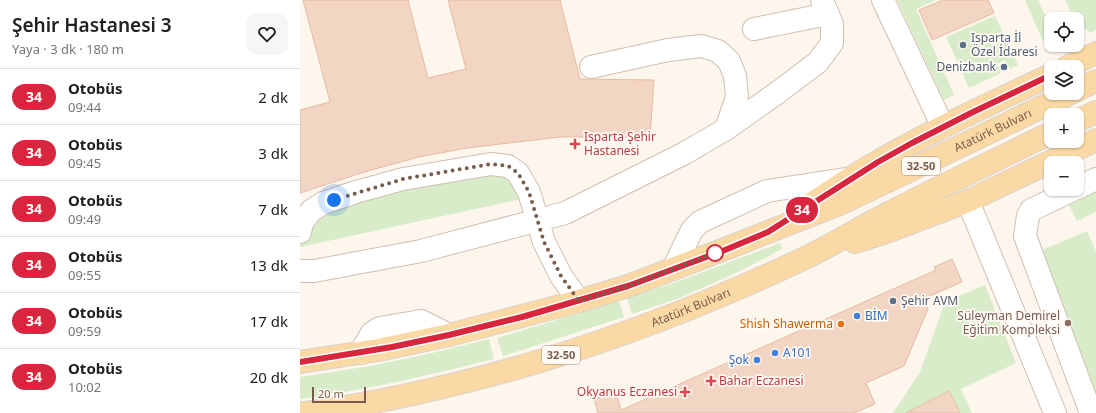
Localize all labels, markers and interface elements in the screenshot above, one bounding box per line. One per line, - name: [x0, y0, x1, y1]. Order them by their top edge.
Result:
- text: Şehir Hastanesi 3: [12, 12, 172, 38]
- map controls: [1044, 12, 1084, 196]
- button: locate: [1044, 12, 1084, 52]
- button: heart: [246, 13, 288, 55]
- place label: Isparta İl Özel İdaresi: [971, 29, 1038, 60]
- text: Yaya · 3 dk · 180 m: [12, 40, 124, 58]
- marker: Isparta İl Özel İdaresi: [958, 40, 968, 50]
- place label: Denizbank: [936, 58, 997, 75]
- button: layers: [1044, 60, 1084, 100]
- marker: Denizbank: [999, 62, 1009, 72]
- text: Otobüs: [68, 78, 123, 98]
- text: 34: [26, 87, 42, 106]
- text: 2 dk: [258, 87, 288, 107]
- text: 09:44: [68, 98, 101, 116]
- street label: Atatürk Bulvarı: [951, 104, 1034, 156]
- button: +: [1044, 108, 1084, 148]
- place label: Isparta Şehir Hastanesi: [584, 128, 656, 159]
- text: Otobüs: [68, 134, 123, 154]
- marker: Isparta Şehir Hastanesi: [569, 138, 581, 150]
- text: 34: [26, 143, 42, 162]
- text: 3 dk: [258, 143, 288, 163]
- text: 09:45: [68, 154, 101, 172]
- button: −: [1044, 156, 1084, 196]
- road number: 32-50: [902, 157, 940, 175]
- text: Otobüs: [68, 190, 123, 210]
- your location: [324, 190, 344, 210]
- line badge: 34: [784, 197, 820, 223]
- text: 34: [26, 199, 42, 218]
- text: 7 dk: [258, 199, 288, 219]
- text: 34: [794, 200, 810, 219]
- text: 09:49: [68, 210, 101, 228]
- unlabelled marker: [706, 244, 724, 262]
- text: Otobüs: [68, 246, 123, 266]
- text: 34: [26, 255, 42, 274]
- text: 13 dk: [250, 255, 288, 275]
- text: 09:55: [68, 266, 101, 284]
- street label: Atatürk Bulvarı: [648, 284, 733, 331]
- place label: Şehir AVM: [901, 292, 958, 309]
- marker: Şehir AVM: [888, 296, 898, 306]
- text: Otobüs: [68, 302, 123, 322]
- place label: BİM: [865, 307, 888, 324]
- place label: Süleyman Demirel Eğitim Kompleksi: [957, 307, 1060, 338]
- text: 34: [26, 311, 42, 330]
- text: 17 dk: [250, 311, 288, 331]
- marker: BİM: [852, 311, 862, 321]
- place label: Shish Shawerma: [740, 315, 833, 332]
- marker: Süleyman Demirel Eğitim Kompleksi: [1063, 318, 1073, 328]
- marker: Shish Shawerma: [836, 319, 846, 329]
- text: 09:59: [68, 322, 101, 340]
- place label: A101: [783, 344, 811, 361]
- road number: 32-50: [542, 346, 580, 364]
- marker: A101: [770, 348, 780, 358]
- place label: Şok: [729, 351, 750, 368]
- marker: Şok: [752, 355, 762, 365]
- text: Otobüs: [68, 358, 123, 378]
- text: 34: [26, 367, 42, 386]
- text: 20 dk: [250, 367, 288, 387]
- place label: Bahar Eczanesi: [719, 372, 804, 389]
- marker: Bahar Eczanesi: [706, 376, 716, 386]
- text: 10:02: [68, 378, 101, 396]
- place label: Okyanus Eczanesi: [577, 383, 677, 400]
- scale bar: [312, 385, 366, 404]
- text: 20 m: [318, 386, 344, 401]
- marker: Okyanus Eczanesi: [680, 387, 690, 397]

